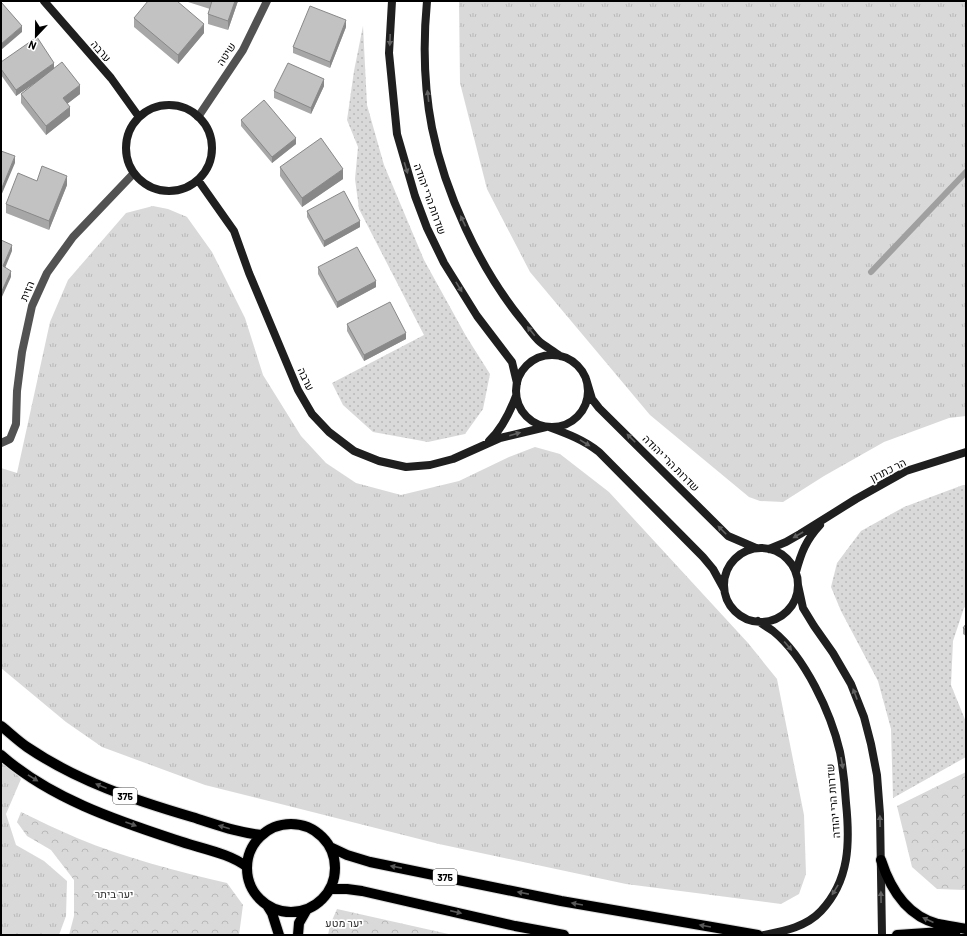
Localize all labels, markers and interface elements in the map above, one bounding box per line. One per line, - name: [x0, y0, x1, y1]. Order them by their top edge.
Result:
- north arrow: [16, 16, 56, 56]
- one-way arrow: [386, 34, 393, 46]
- street label: ערבה: [89, 37, 114, 64]
- text: N: [26, 38, 38, 53]
- street label: שיטה: [213, 40, 238, 68]
- one-way arrow: [425, 90, 432, 102]
- street label: שדרות הרי יהודה: [412, 161, 449, 236]
- one-way arrow: [403, 163, 409, 175]
- one-way arrow: [460, 215, 466, 226]
- street label: הזית: [17, 279, 36, 303]
- one-way arrow: [455, 281, 463, 292]
- one-way arrow: [526, 325, 535, 336]
- street label: ערבה: [295, 365, 317, 392]
- one-way arrow: [509, 431, 521, 437]
- street label: שדרות הרי יהודה: [640, 432, 702, 494]
- one-way arrow: [626, 433, 636, 443]
- one-way arrow: [579, 439, 591, 446]
- street label: הר כתרון: [868, 455, 908, 484]
- one-way arrow: [717, 525, 727, 535]
- one-way arrow: [792, 532, 804, 538]
- one-way arrow: [783, 641, 792, 652]
- one-way arrow: [851, 688, 857, 700]
- one-way arrow: [839, 757, 845, 769]
- street label: שדרות הרי יהודה: [823, 763, 842, 839]
- one-way arrow: [27, 774, 38, 781]
- one-way arrow: [94, 783, 106, 789]
- road number: 375: [113, 788, 137, 804]
- one-way arrow: [877, 814, 883, 827]
- one-way arrow: [126, 822, 138, 828]
- one-way arrow: [218, 824, 230, 830]
- one-way arrow: [390, 864, 402, 870]
- road number: 375: [433, 869, 457, 885]
- one-way arrow: [832, 884, 839, 896]
- park label: יער ביתר: [95, 887, 133, 900]
- one-way arrow: [517, 890, 529, 896]
- one-way arrow: [878, 890, 884, 903]
- one-way arrow: [571, 901, 583, 907]
- one-way arrow: [450, 910, 462, 916]
- park label: יער מטע: [325, 916, 363, 929]
- one-way arrow: [923, 917, 934, 923]
- one-way arrow: [699, 923, 712, 929]

